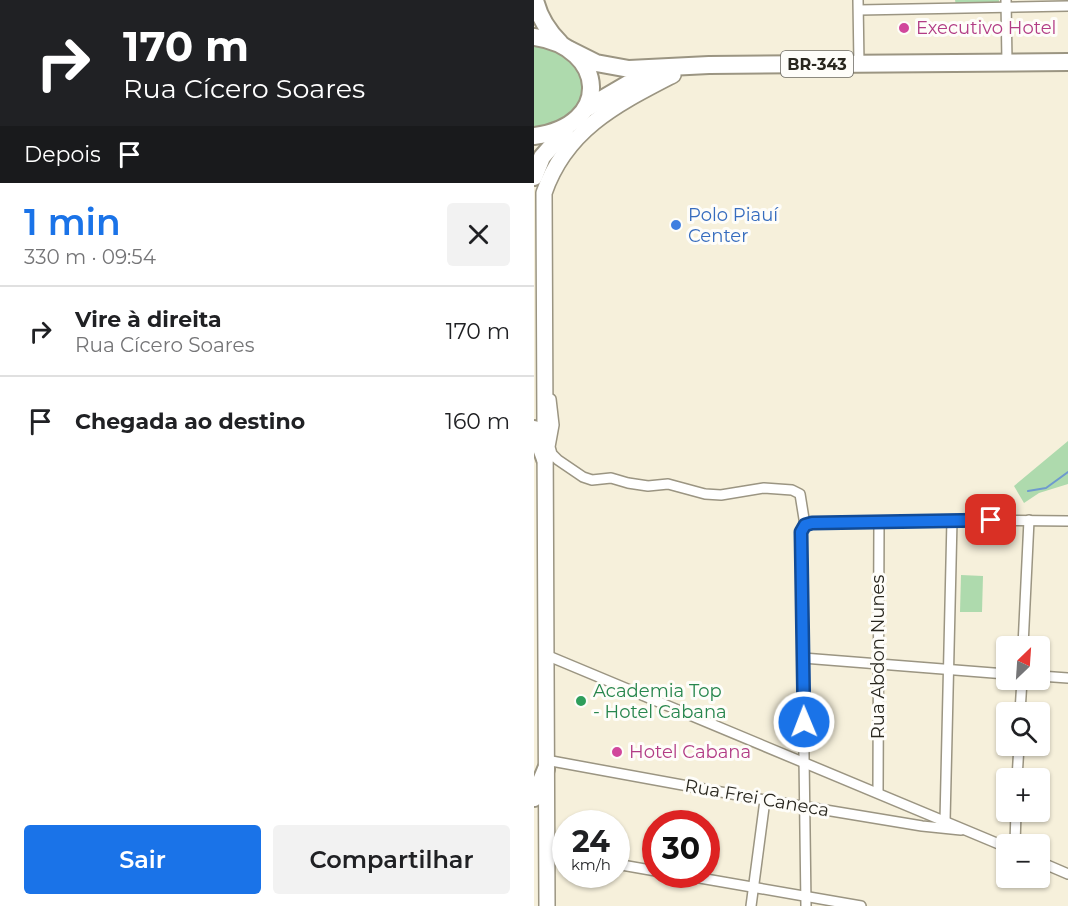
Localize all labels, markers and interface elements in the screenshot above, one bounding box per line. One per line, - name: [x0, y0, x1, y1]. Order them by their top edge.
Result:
- place label: Executivo Hotel: [916, 17, 1056, 39]
- text: 170 m: [123, 20, 249, 72]
- marker: Executivo Hotel: [897, 21, 911, 35]
- icon: right: [24, 24, 102, 102]
- road number: BR-343: [781, 51, 853, 77]
- text: Rua Cícero Soares: [123, 72, 365, 105]
- icon: arrive: [113, 138, 146, 171]
- text: Depois: [24, 141, 101, 168]
- text: 1 min: [24, 200, 121, 244]
- button: close: [447, 203, 510, 266]
- place label: Polo Piauí Center: [688, 204, 779, 247]
- marker: Polo Piauí Center: [669, 218, 683, 232]
- text: 330 m · 09:54: [24, 245, 156, 269]
- text: Vire à direita: [75, 306, 222, 333]
- icon: right: [24, 315, 57, 348]
- text: 170 m: [446, 318, 510, 345]
- text: Rua Cícero Soares: [75, 333, 254, 357]
- icon: arrive: [24, 405, 57, 438]
- text: Chegada ao destino: [75, 408, 305, 435]
- text: 160 m: [445, 408, 510, 435]
- pin: [965, 494, 1016, 545]
- icon: arrive: [974, 503, 1007, 536]
- street label: Rua Abdon Nunes: [867, 575, 889, 739]
- north arrow: [996, 636, 1050, 690]
- map controls: [996, 636, 1050, 888]
- place label: Academia Top - Hotel Cabana: [593, 680, 727, 723]
- position arrow: [772, 690, 836, 754]
- marker: Academia Top - Hotel Cabana: [574, 694, 588, 708]
- button: search: [996, 702, 1050, 756]
- place label: Hotel Cabana: [629, 741, 751, 763]
- marker: Hotel Cabana: [610, 745, 624, 759]
- button: +: [996, 768, 1050, 822]
- street label: Rua Frei Caneca: [683, 774, 831, 822]
- speed limit sign: 30: [642, 810, 720, 888]
- text: 24: [572, 823, 610, 860]
- button: Sair: [24, 825, 261, 894]
- button: Compartilhar: [273, 825, 510, 894]
- button: −: [996, 834, 1050, 888]
- text: km/h: [571, 855, 611, 874]

